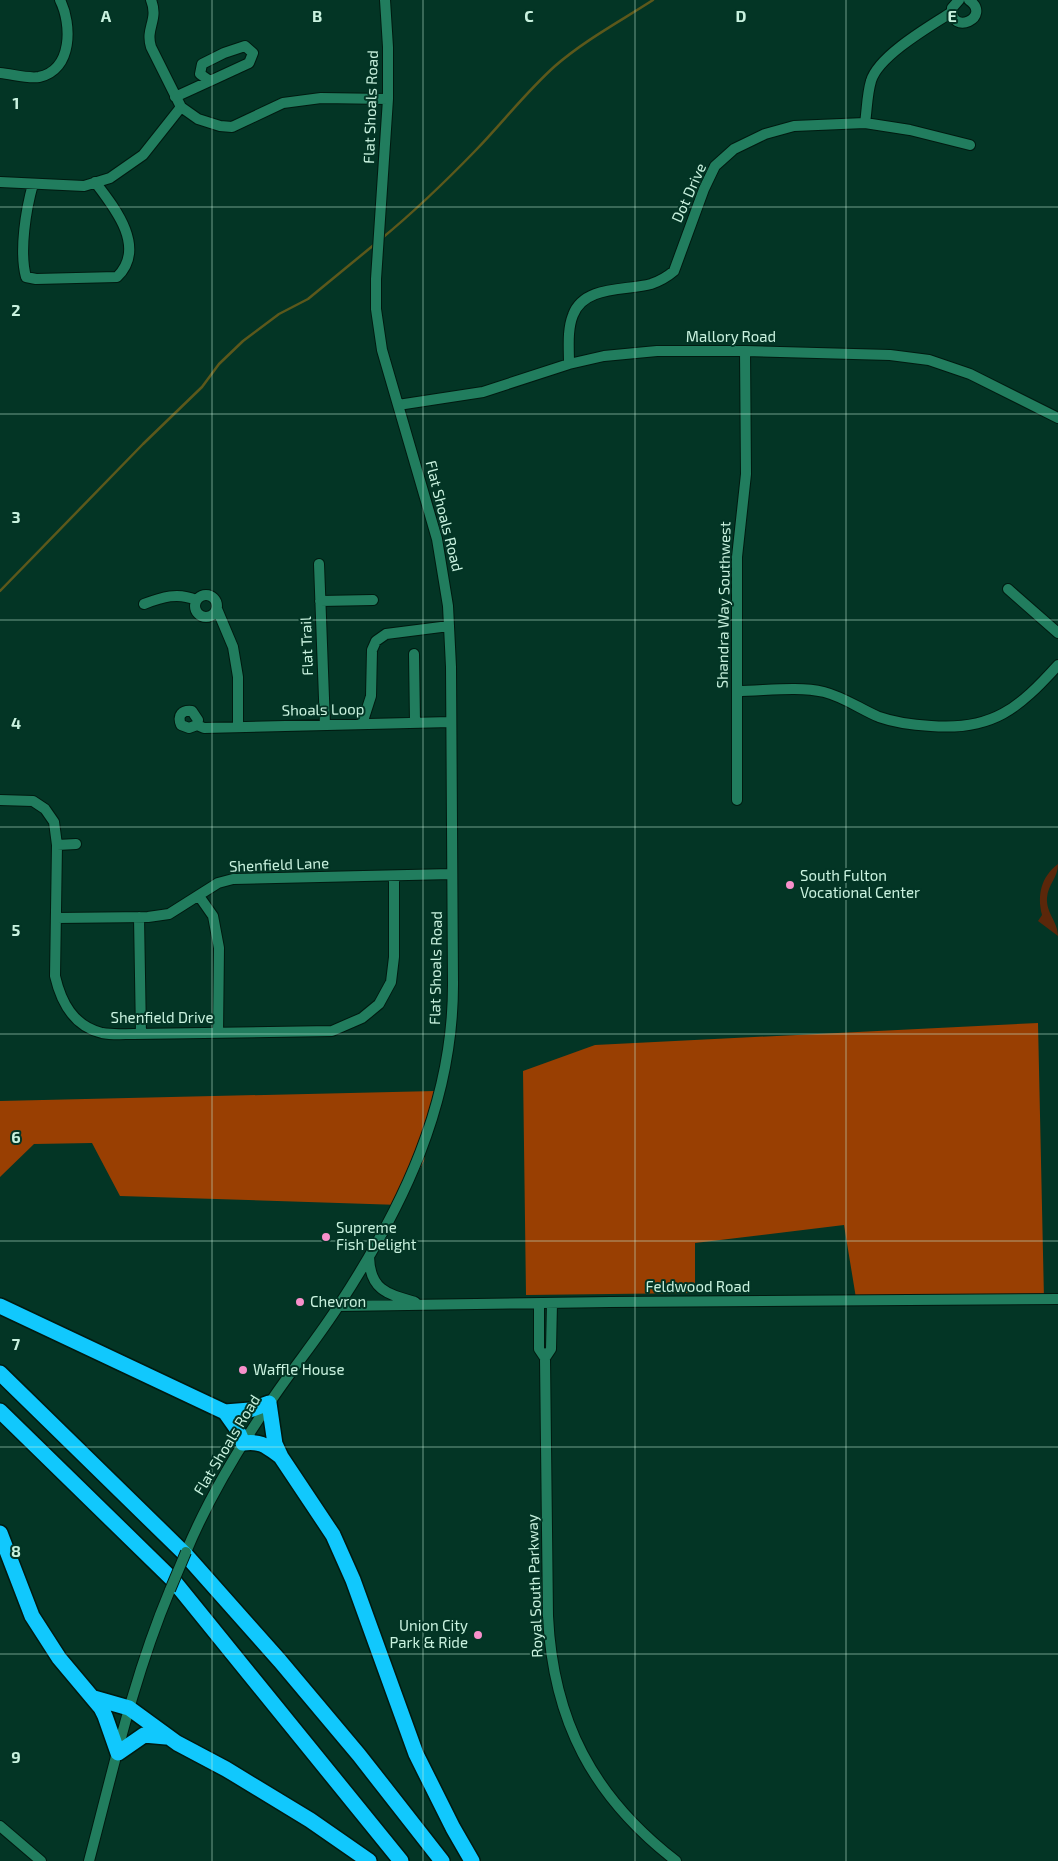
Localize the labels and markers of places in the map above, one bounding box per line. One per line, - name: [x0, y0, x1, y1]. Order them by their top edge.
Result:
- place label: South Fulton Vocational Center: [800, 866, 920, 901]
- marker: South Fulton Vocational Center: [784, 879, 796, 891]
- place label: Supreme Fish Delight: [336, 1218, 417, 1253]
- marker: Supreme Fish Delight: [320, 1231, 332, 1243]
- place label: Chevron: [310, 1292, 366, 1310]
- marker: Chevron: [294, 1296, 306, 1308]
- place label: Waffle House: [253, 1360, 344, 1378]
- marker: Waffle House: [237, 1364, 249, 1376]
- place label: Union City Park & Ride: [390, 1616, 468, 1651]
- marker: Union City Park & Ride: [472, 1629, 484, 1641]

